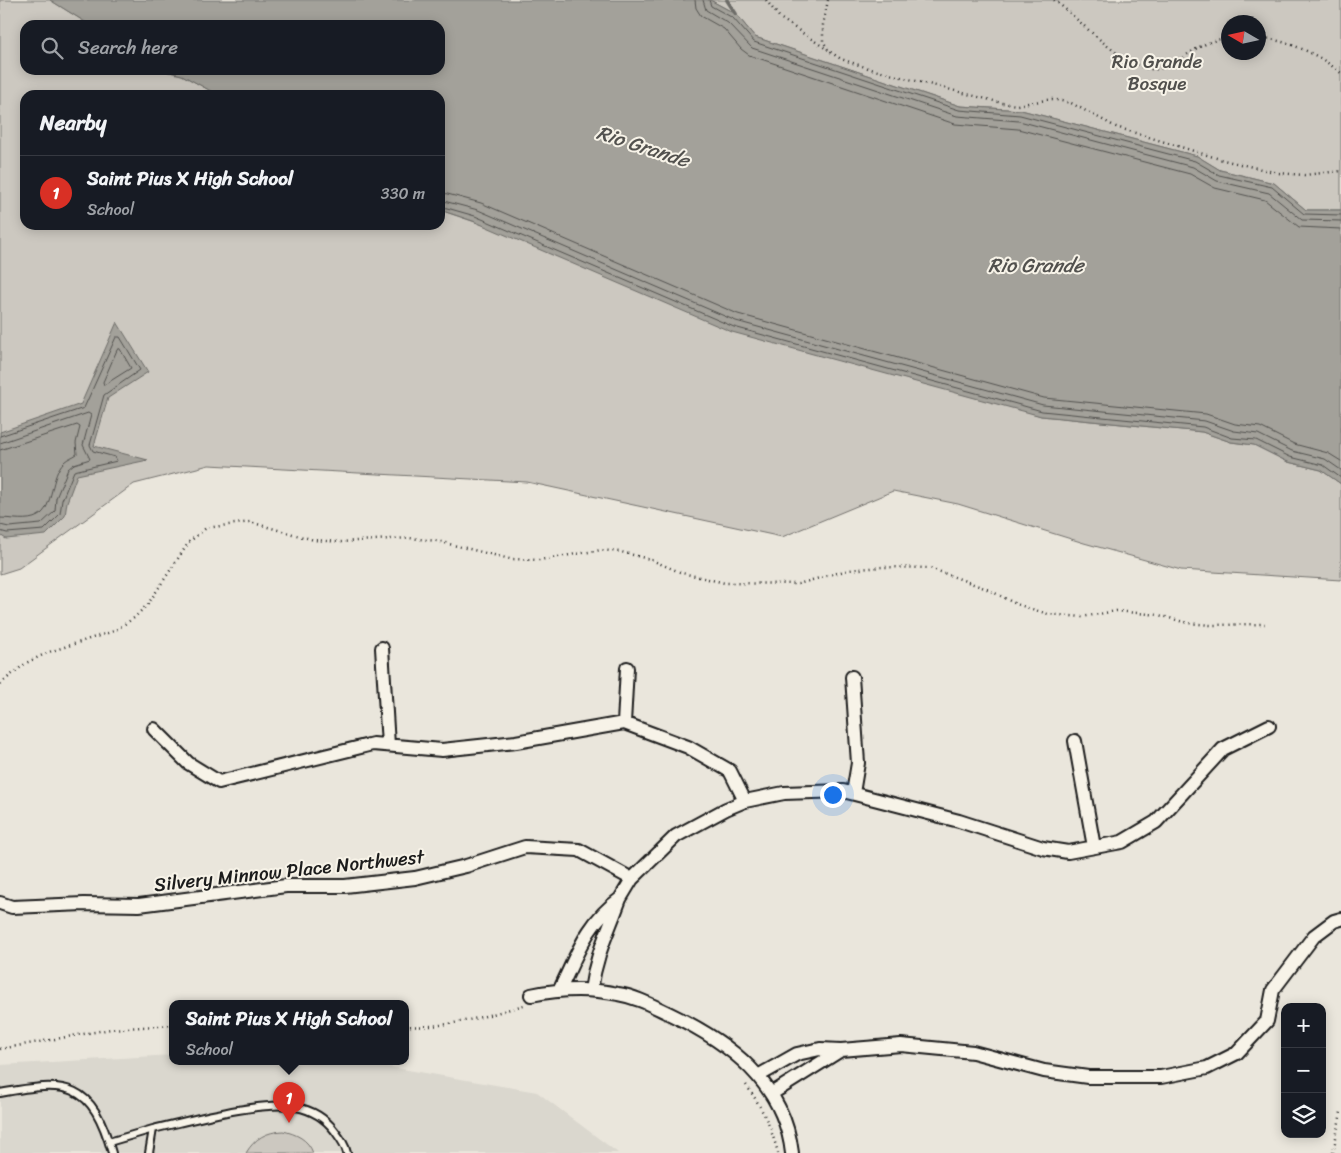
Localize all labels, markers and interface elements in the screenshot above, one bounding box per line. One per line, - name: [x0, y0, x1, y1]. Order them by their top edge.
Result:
- north arrow: [1221, 15, 1266, 60]
- search box: [20, 20, 445, 75]
- text: Search here: [78, 31, 178, 64]
- icon: search: [38, 34, 66, 62]
- park label: Rio Grande Bosque: [1112, 45, 1203, 100]
- text: Nearby: [40, 104, 106, 142]
- water label: Rio Grande: [592, 115, 695, 178]
- text: Saint Pius X High School: [87, 162, 293, 195]
- text: 1: [53, 179, 59, 208]
- text: 330 m: [381, 179, 425, 208]
- text: School: [87, 195, 134, 224]
- water label: Rio Grande: [988, 248, 1085, 283]
- your location: [820, 782, 846, 808]
- street label: Silvery Minnow Place Northwest: [152, 840, 427, 901]
- popup: [169, 1000, 409, 1065]
- text: Saint Pius X High School: [186, 1002, 392, 1035]
- map controls: [1281, 1003, 1326, 1138]
- button: +: [1281, 1003, 1326, 1048]
- text: School: [186, 1035, 233, 1064]
- button: −: [1281, 1048, 1326, 1093]
- pin: 1: [273, 1082, 305, 1123]
- button: layers: [1281, 1093, 1326, 1138]

